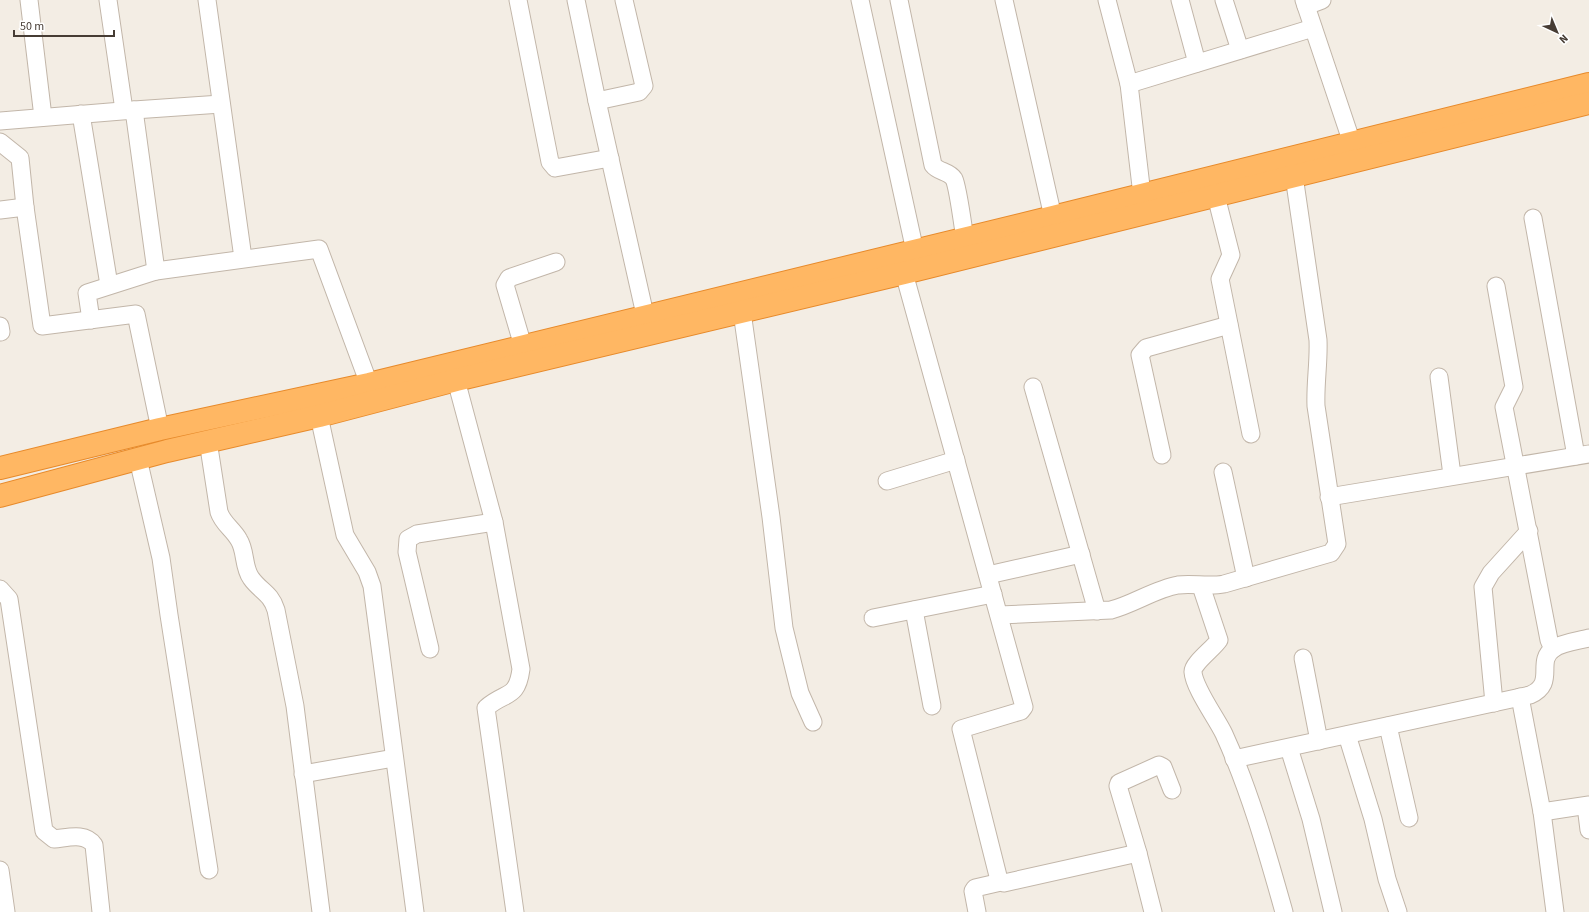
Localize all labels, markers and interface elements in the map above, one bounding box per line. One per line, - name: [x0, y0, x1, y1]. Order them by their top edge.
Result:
- scale bar: [14, 12, 114, 38]
- north arrow: [1537, 12, 1577, 52]
- text: 50 m: [20, 18, 44, 35]
- text: N: [1556, 31, 1571, 47]

